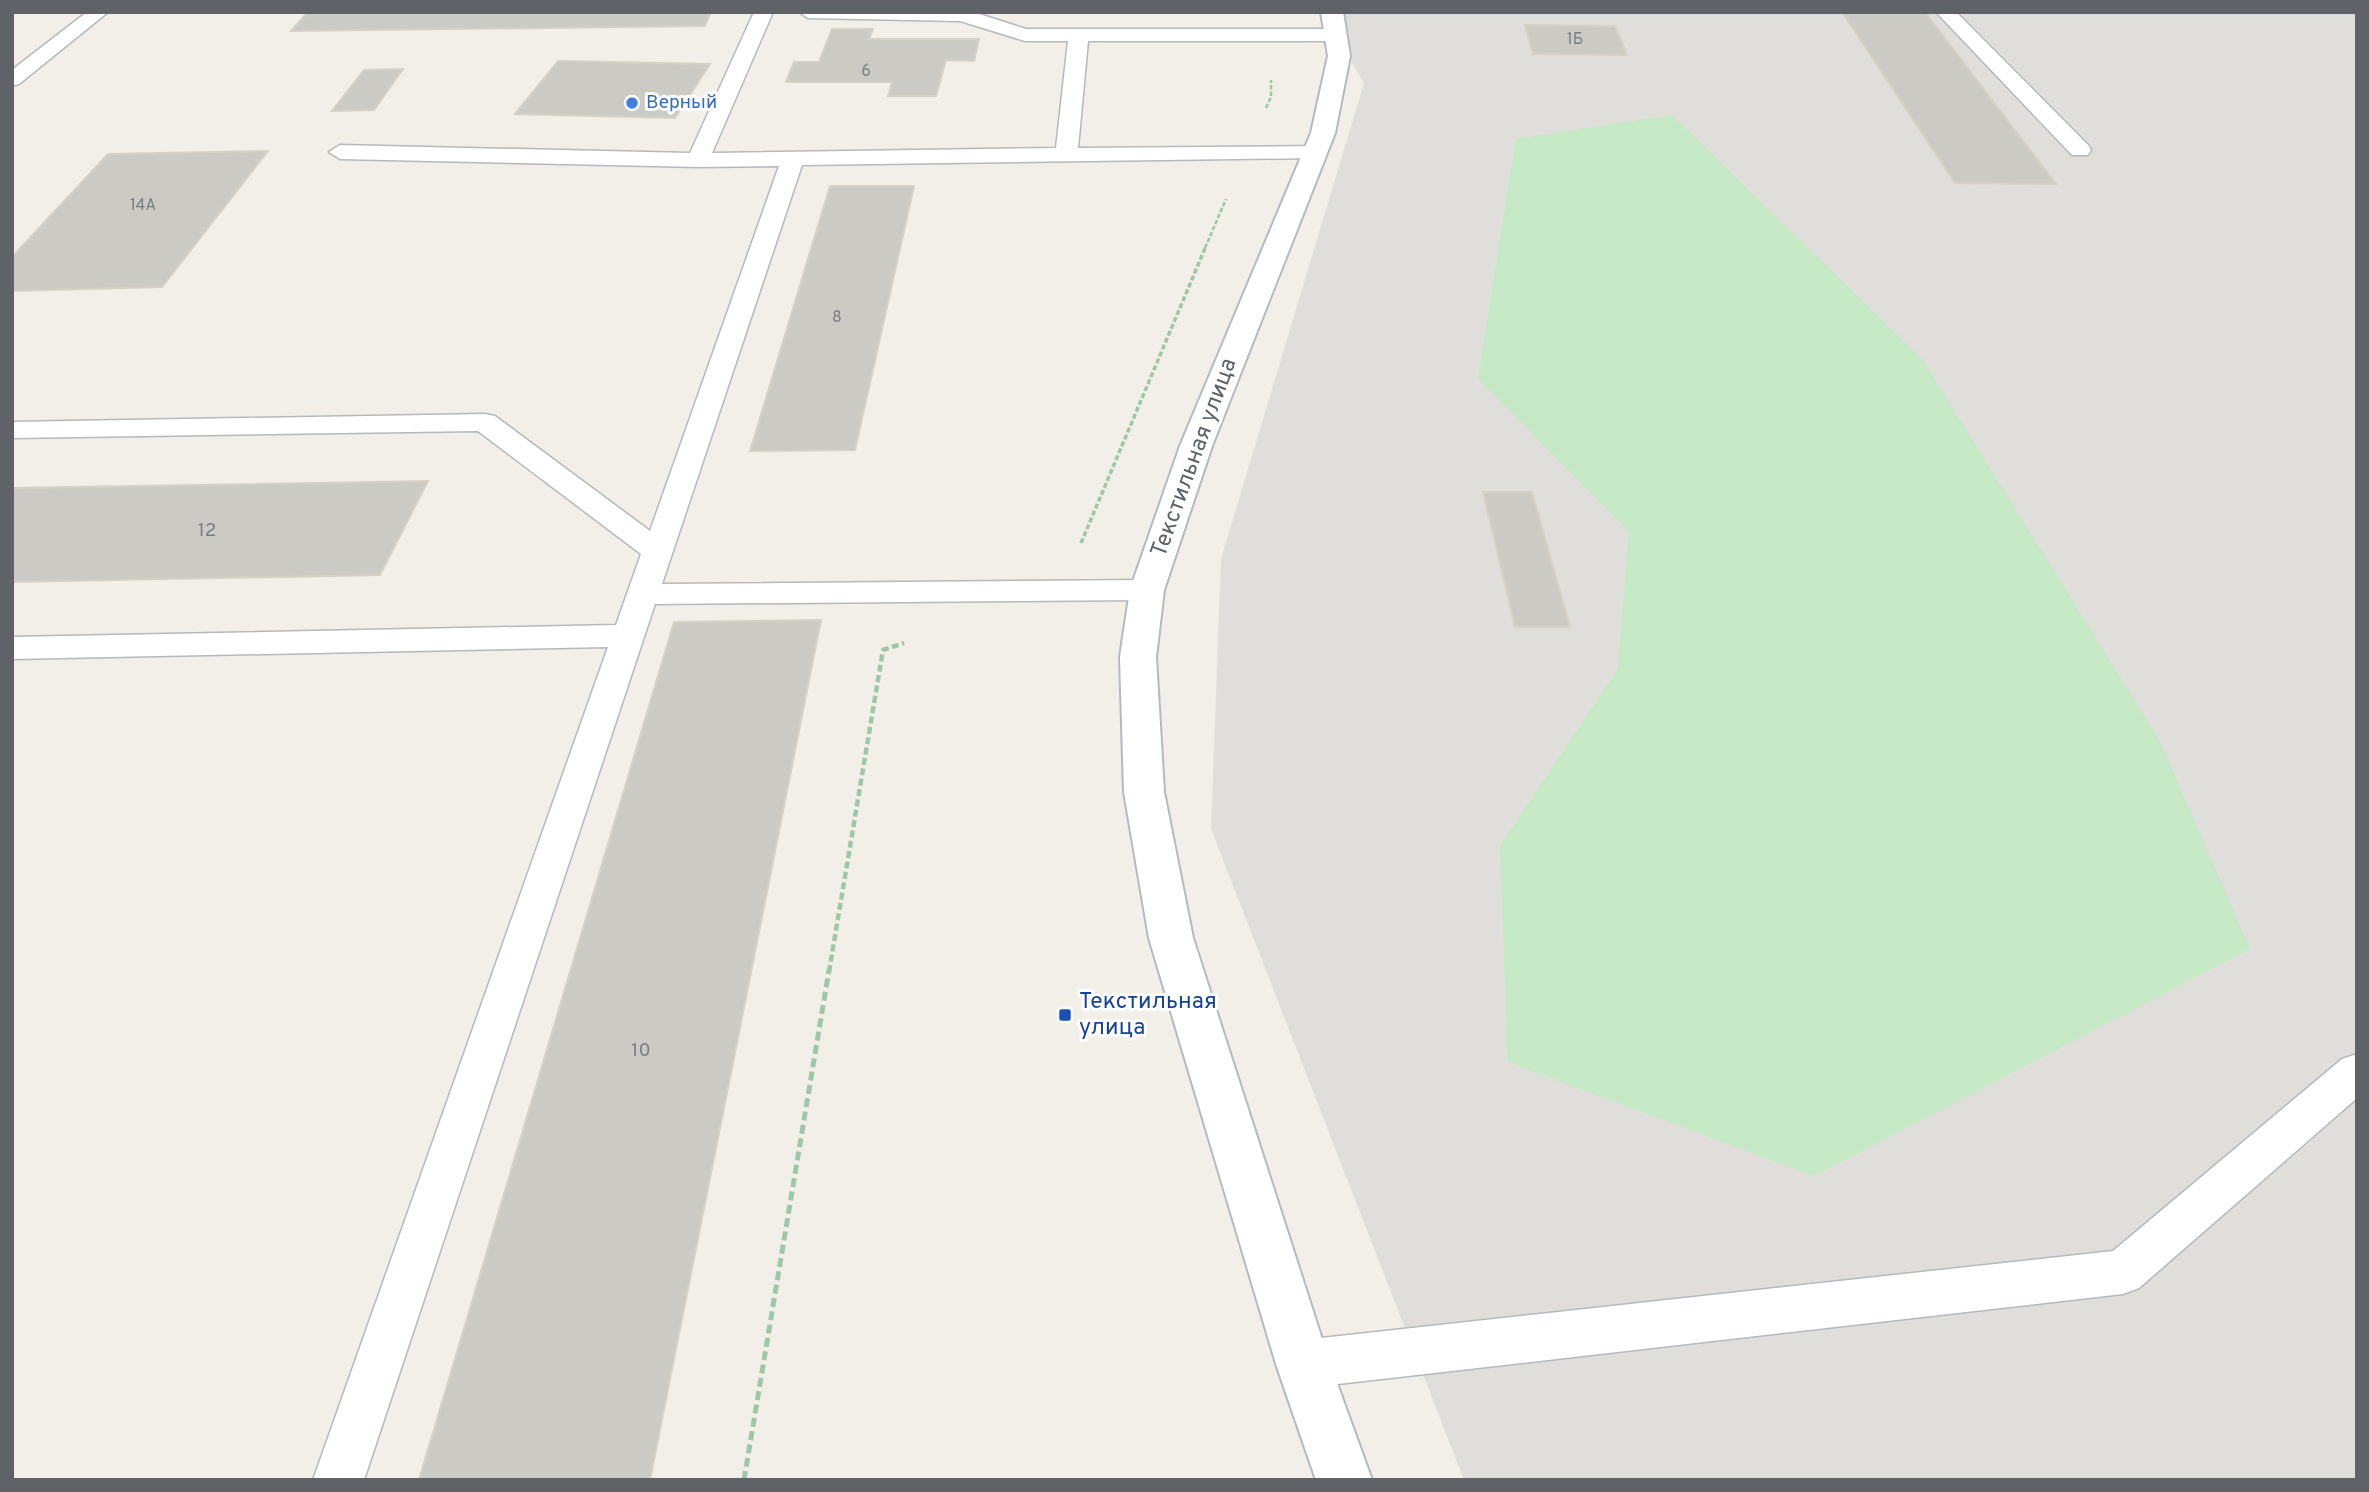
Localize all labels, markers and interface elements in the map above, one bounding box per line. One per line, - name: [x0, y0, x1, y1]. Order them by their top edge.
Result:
- house number: 1Б: [1567, 30, 1583, 50]
- house number: 6: [861, 62, 871, 82]
- place label: Верный: [646, 91, 717, 115]
- marker: Верный: [624, 95, 640, 111]
- house number: 14А: [130, 196, 156, 216]
- house number: 8: [832, 308, 842, 328]
- street label: Текстильная улица: [1146, 355, 1244, 561]
- house number: 12: [198, 519, 216, 543]
- place label: Текстильная улица: [1079, 988, 1217, 1043]
- marker: Текстильная улица: [1057, 1007, 1073, 1023]
- house number: 10: [631, 1039, 651, 1063]

